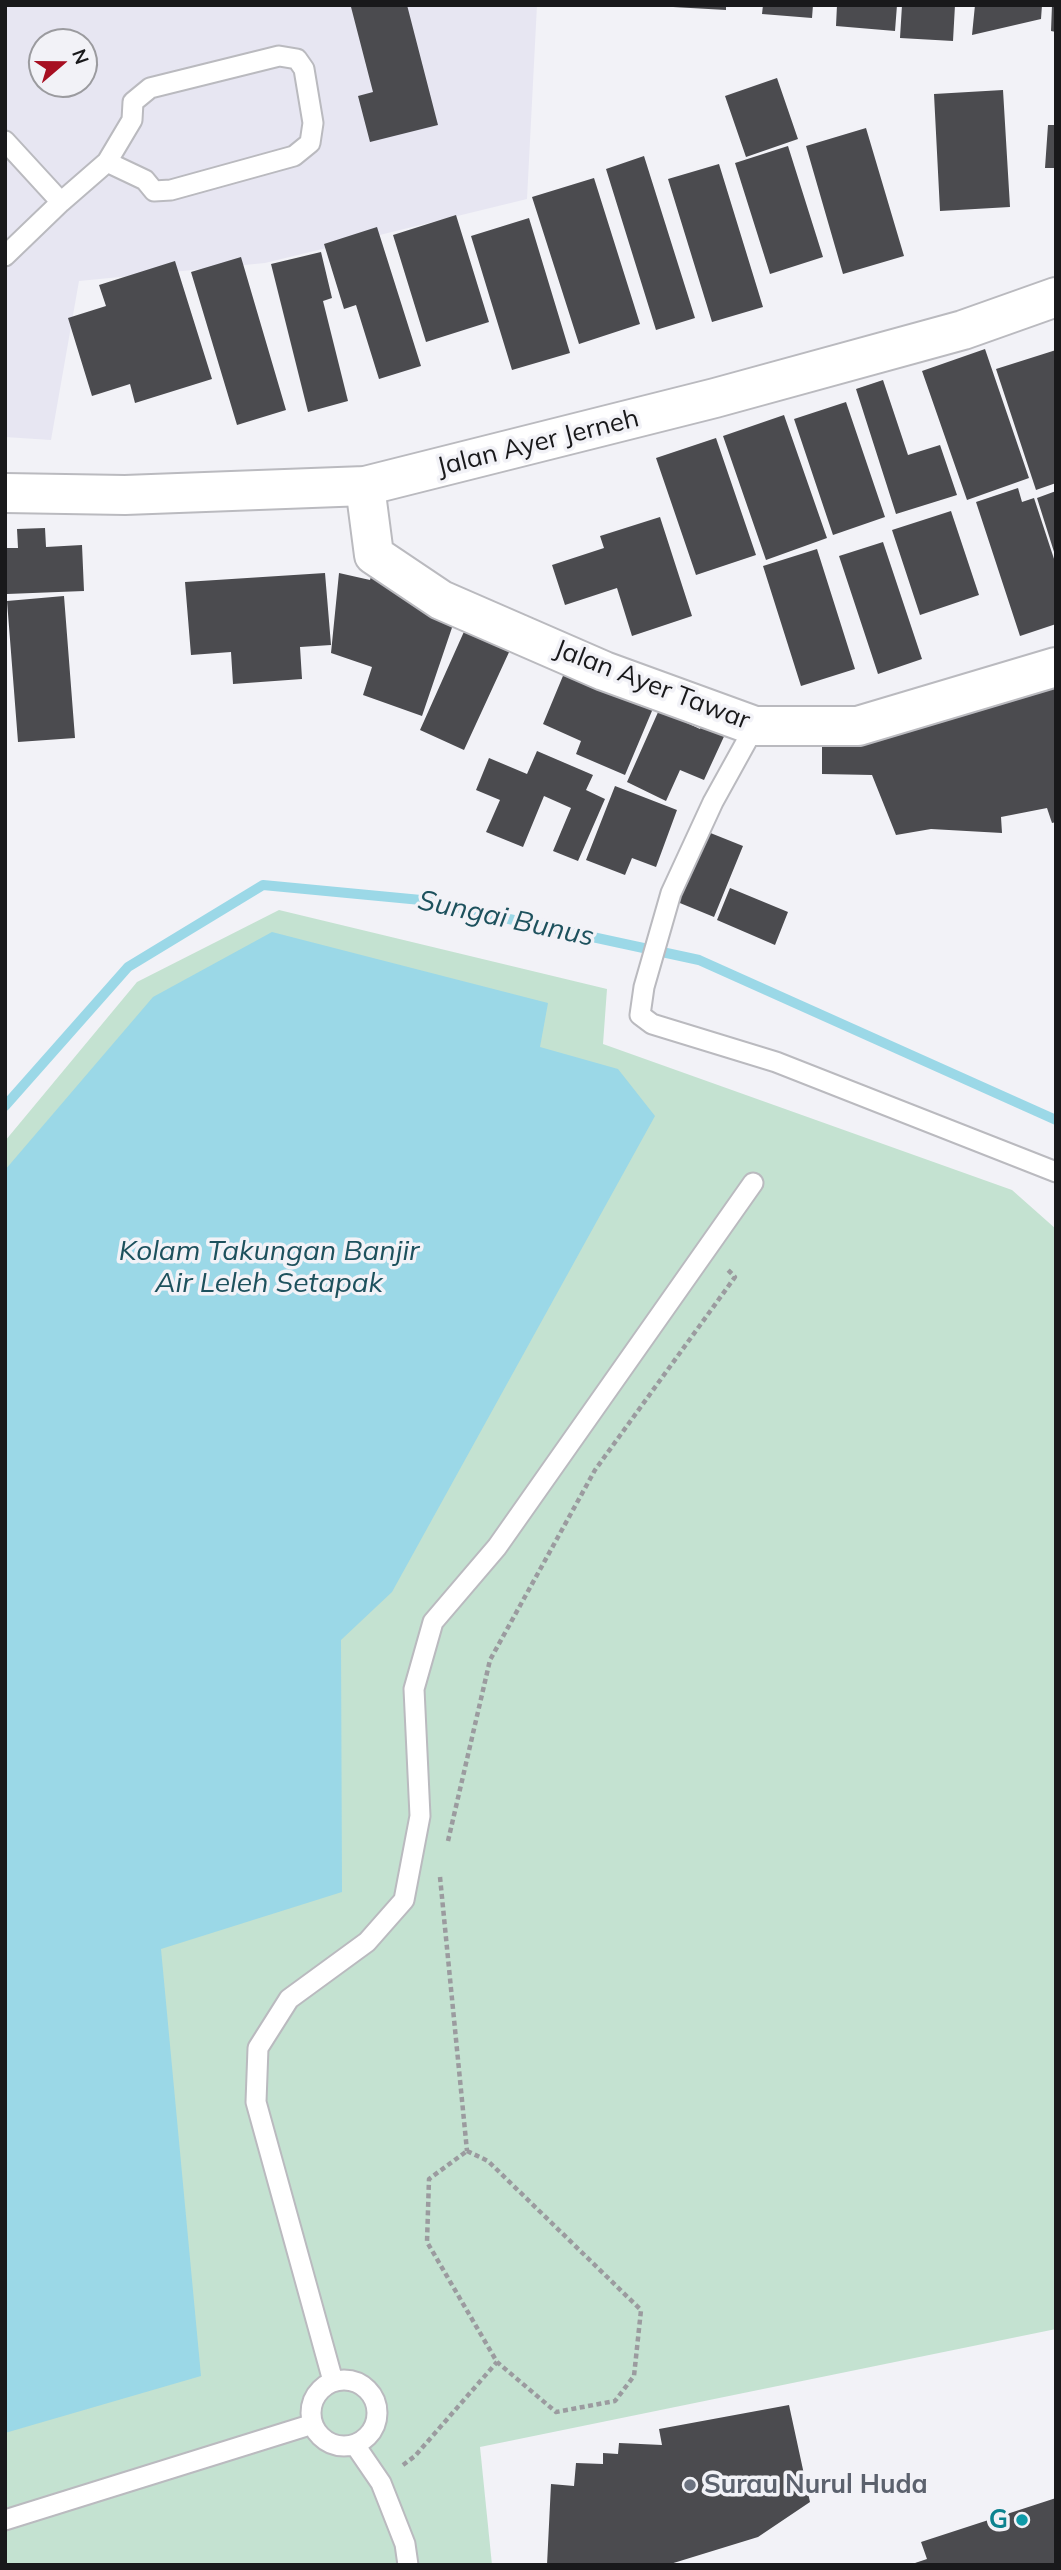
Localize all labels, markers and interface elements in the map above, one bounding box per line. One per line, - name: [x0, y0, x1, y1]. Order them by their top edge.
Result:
- north arrow: [28, 28, 98, 98]
- text: N: [67, 46, 95, 67]
- street label: Jalan Ayer Jerneh: [434, 403, 642, 483]
- street label: Jalan Ayer Tawar: [550, 633, 754, 737]
- water label: Sungai Bunus: [415, 884, 597, 954]
- water label: Kolam Takungan Banjir Air Leleh Setapak: [119, 1235, 419, 1301]
- place label: Surau Nurul Huda: [704, 2469, 928, 2501]
- marker: Surau Nurul Huda: [682, 2477, 698, 2493]
- place label: G: [989, 2504, 1008, 2536]
- marker: G: [1014, 2512, 1030, 2528]

